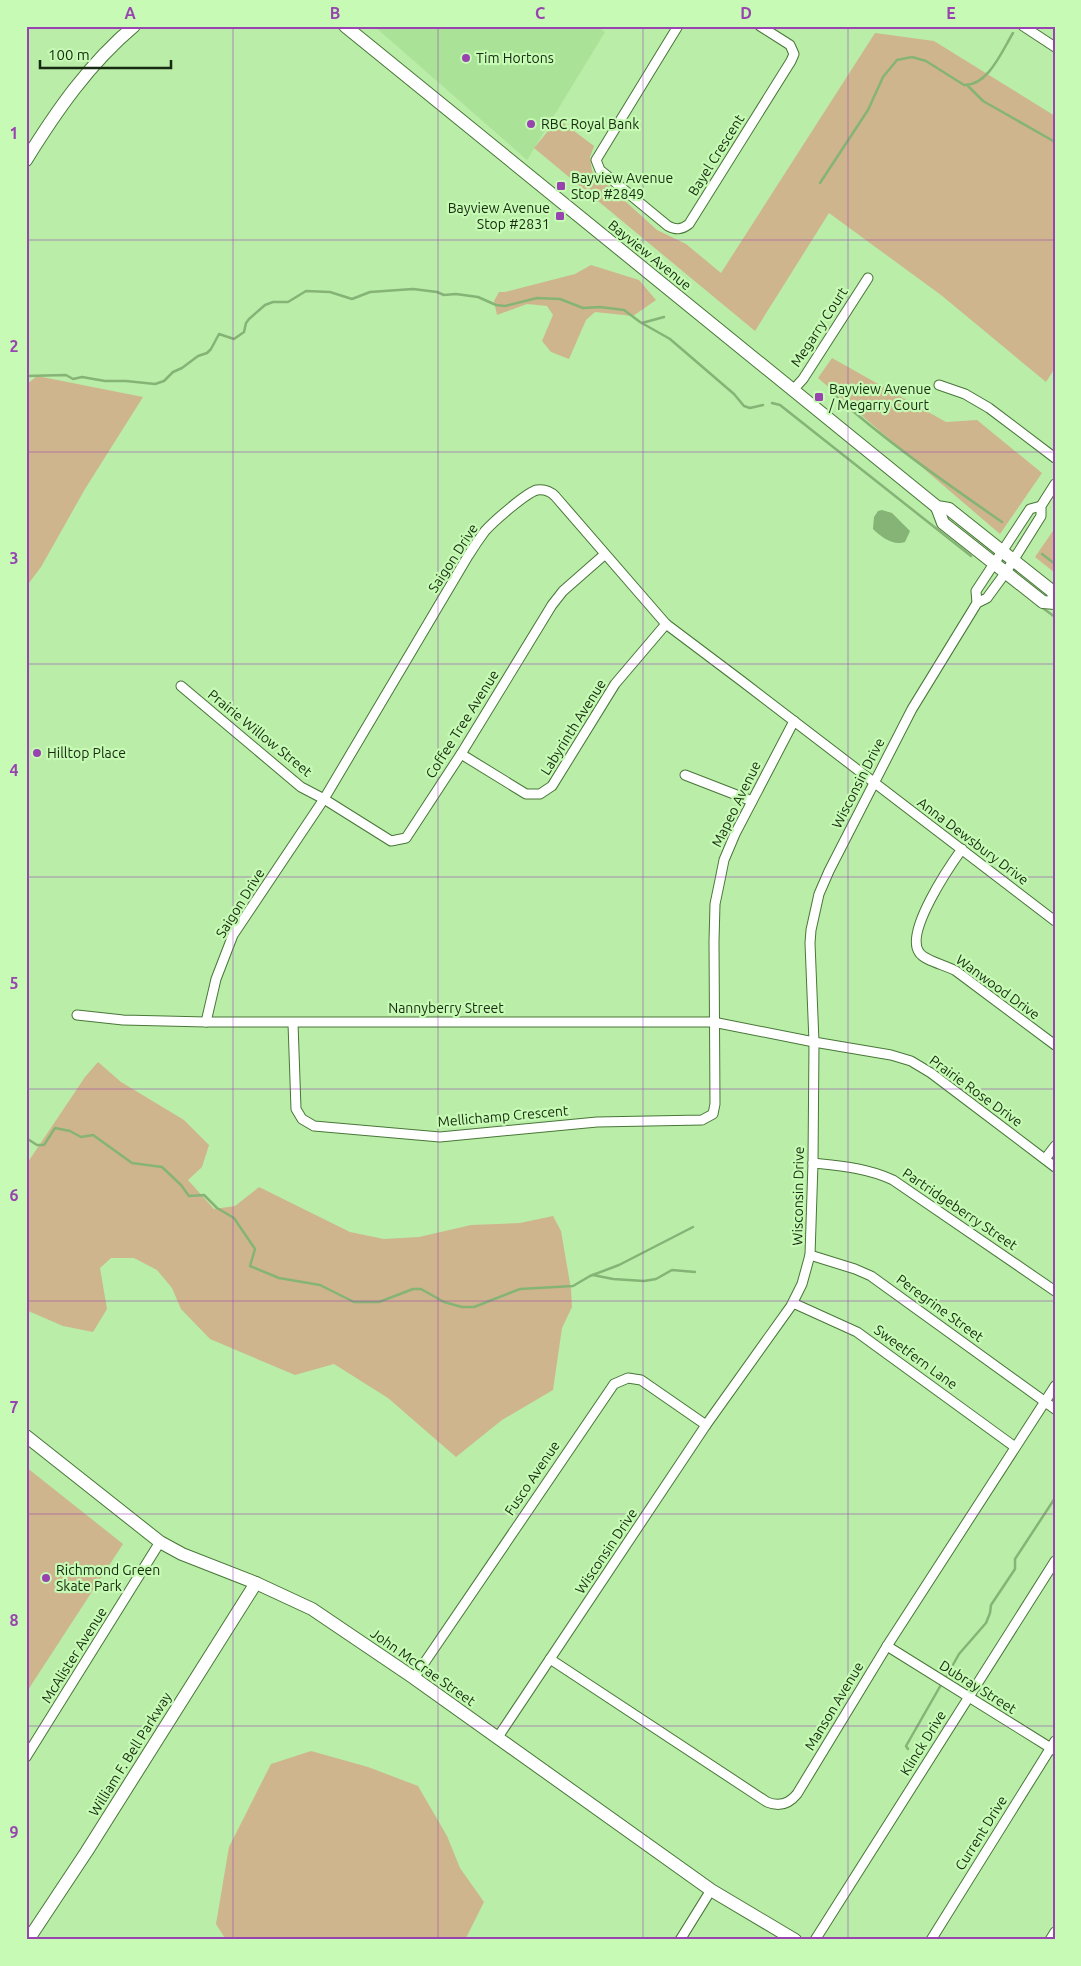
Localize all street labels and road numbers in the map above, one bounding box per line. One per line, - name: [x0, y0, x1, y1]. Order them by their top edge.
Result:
- street label: Bayel Crescent: [685, 111, 748, 199]
- street label: Bayview Avenue: [605, 217, 695, 293]
- street label: Megarry Court: [787, 284, 851, 370]
- street label: Saigon Drive: [425, 521, 481, 595]
- street label: Coffee Tree Avenue: [422, 667, 502, 781]
- street label: Labyrinth Avenue: [537, 676, 609, 778]
- street label: Prairie Willow Street: [205, 686, 316, 780]
- street label: Wisconsin Drive: [828, 735, 888, 831]
- street label: Mapeo Avenue: [708, 758, 764, 850]
- street label: Anna Dewsbury Drive: [914, 794, 1032, 888]
- street label: Saigon Drive: [212, 865, 268, 941]
- street label: Wanwood Drive: [953, 951, 1043, 1023]
- street label: Nannyberry Street: [388, 1000, 504, 1016]
- street label: Prairie Rose Drive: [926, 1052, 1026, 1130]
- street label: Mellichamp Crescent: [437, 1102, 570, 1130]
- street label: Wisconsin Drive: [789, 1146, 807, 1246]
- street label: Partridgeberry Street: [900, 1165, 1021, 1254]
- street label: Peregrine Street: [893, 1271, 987, 1345]
- street label: Sweetfern Lane: [871, 1322, 961, 1392]
- street label: Fusco Avenue: [501, 1438, 563, 1518]
- street label: Wisconsin Drive: [572, 1505, 640, 1597]
- street label: McAlister Avenue: [38, 1604, 110, 1706]
- street label: John McCrae Street: [368, 1625, 479, 1709]
- street label: Dubray Street: [937, 1657, 1020, 1717]
- street label: Manson Avenue: [801, 1659, 867, 1753]
- street label: William F. Bell Parkway: [85, 1689, 175, 1819]
- street label: Klinck Drive: [897, 1708, 949, 1778]
- street label: Current Drive: [952, 1793, 1010, 1873]

